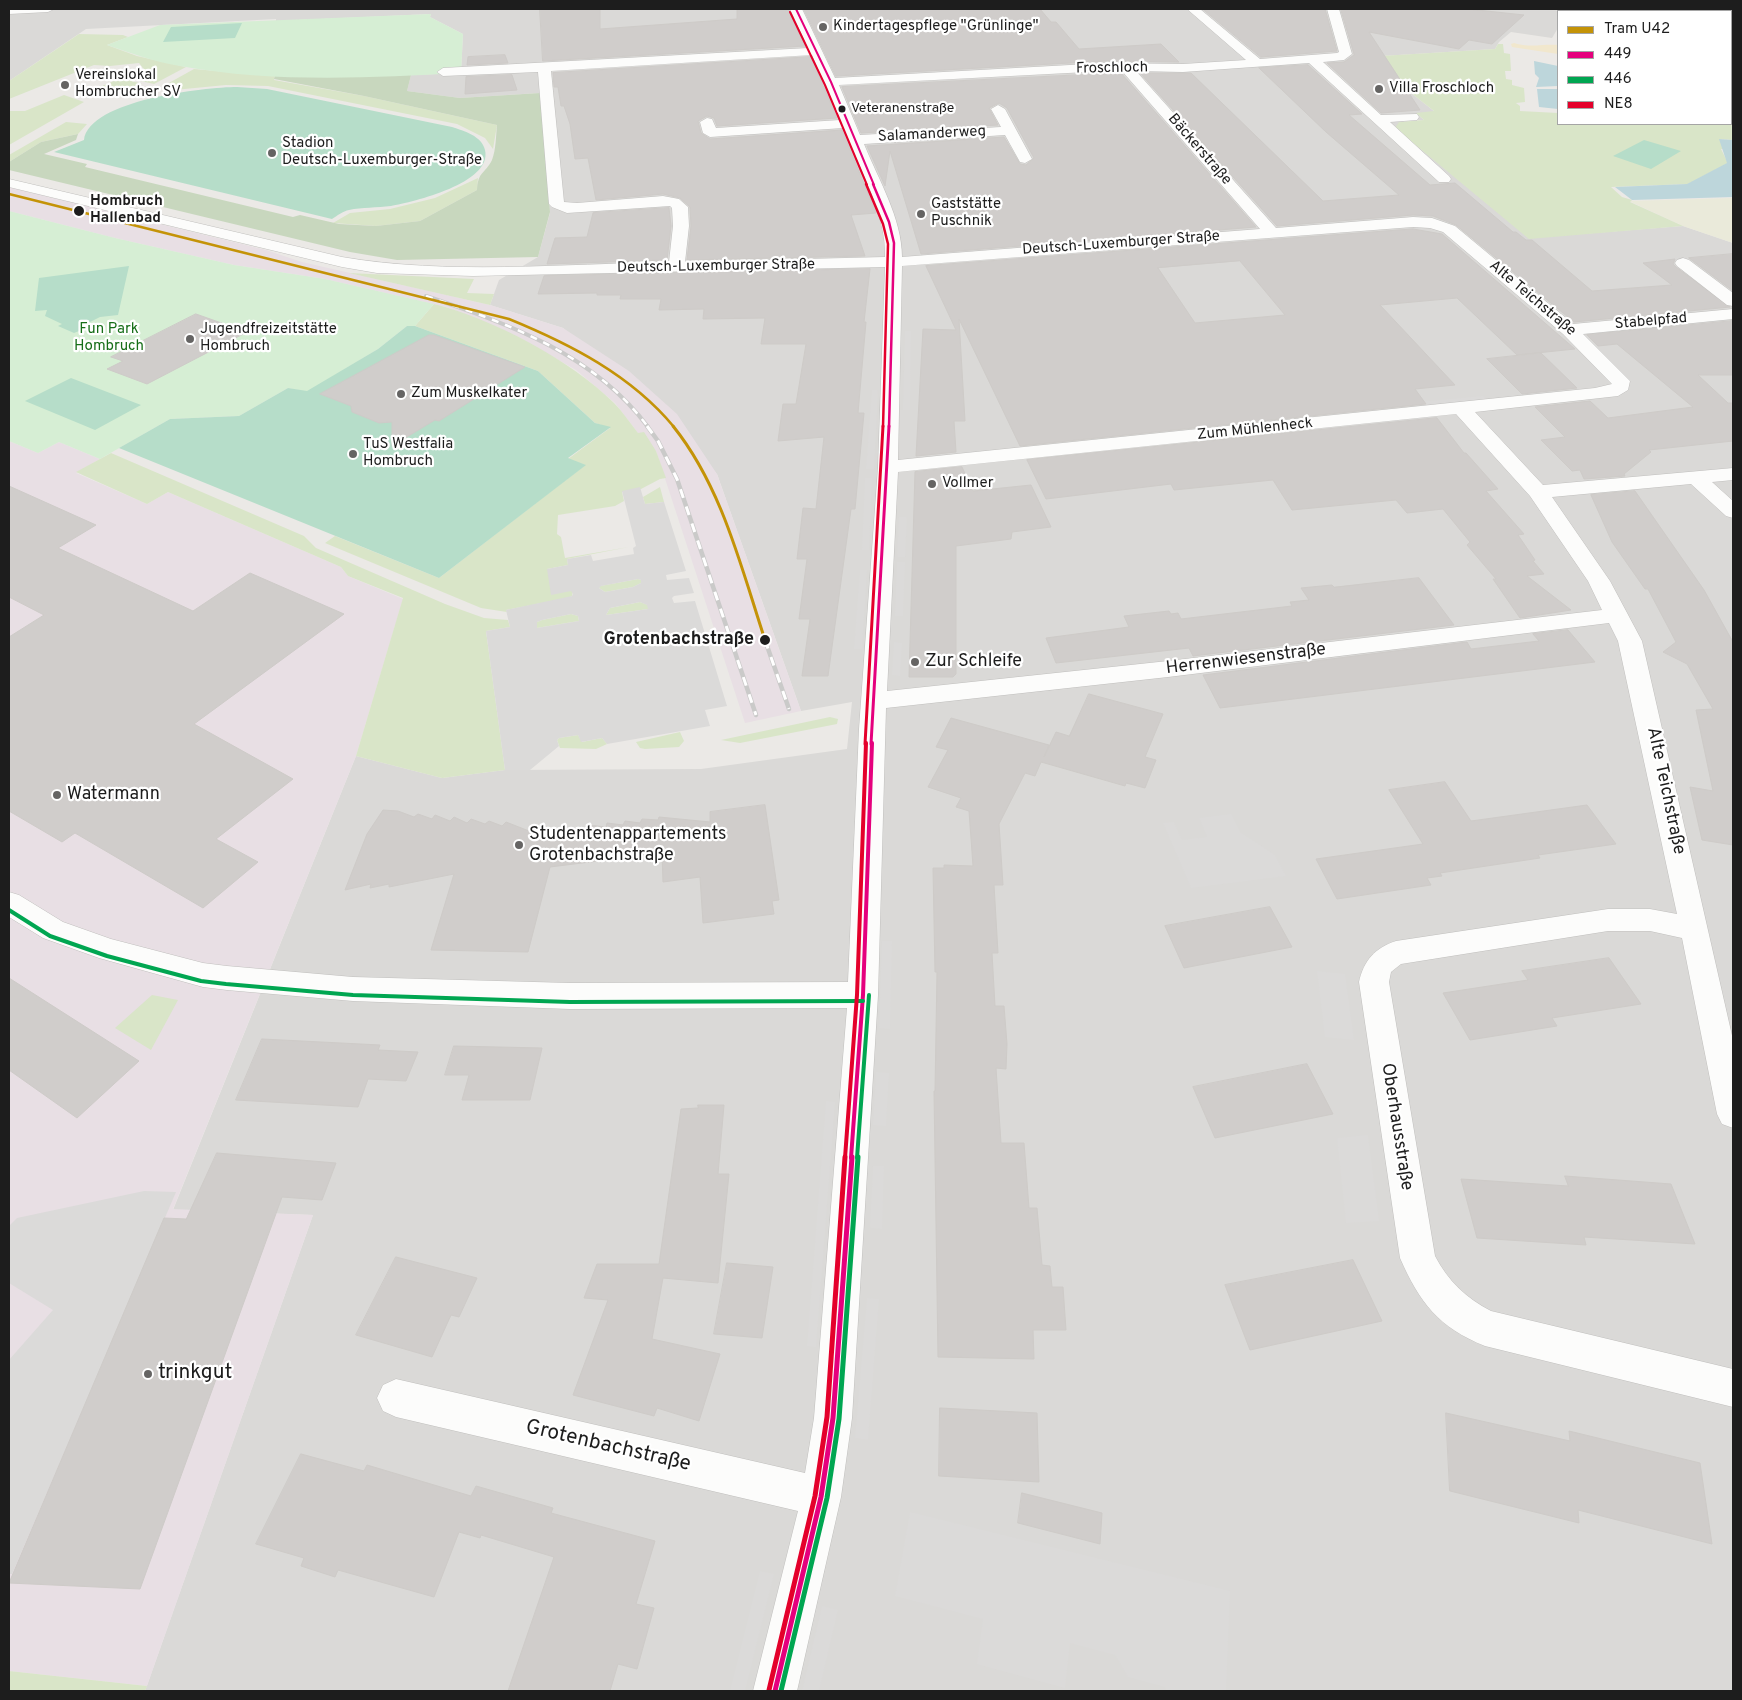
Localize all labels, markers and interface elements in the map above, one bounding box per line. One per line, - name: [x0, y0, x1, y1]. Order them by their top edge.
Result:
- legend: [1557, 10, 1732, 125]
- place label: Kindertagespflege "Grünlinge": [833, 18, 1039, 36]
- text: Tram U42: [1604, 20, 1670, 39]
- marker: Kindertagespflege "Grünlinge": [817, 21, 829, 33]
- text: 449: [1604, 45, 1631, 64]
- street label: Froschloch: [1076, 59, 1148, 79]
- place label: Vereinslokal Hombrucher SV: [75, 67, 181, 102]
- text: 446: [1604, 70, 1632, 89]
- marker: Vereinslokal Hombrucher SV: [59, 79, 71, 91]
- place label: Villa Froschloch: [1389, 80, 1494, 98]
- marker: Villa Froschloch: [1373, 83, 1385, 95]
- text: NE8: [1604, 95, 1633, 114]
- place label: Veteranenstraße: [851, 101, 954, 117]
- marker: Veteranenstraße: [837, 104, 847, 114]
- street label: Bäckerstraße: [1163, 111, 1235, 189]
- street label: Salamanderweg: [877, 123, 987, 147]
- place label: Stadion Deutsch-Luxemburger-Straße: [282, 135, 482, 170]
- marker: Stadion Deutsch-Luxemburger-Straße: [266, 147, 278, 159]
- place label: Hombruch Hallenbad: [90, 193, 163, 228]
- place label: Gaststätte Puschnik: [931, 196, 1001, 231]
- marker: Hombruch Hallenbad: [72, 204, 86, 218]
- marker: Gaststätte Puschnik: [915, 208, 927, 220]
- street label: Deutsch-Luxemburger Straße: [1022, 228, 1220, 260]
- street label: Deutsch-Luxemburger Straße: [617, 256, 815, 278]
- street label: Alte Teichstraße: [1485, 257, 1579, 341]
- street label: Stabelpfad: [1614, 310, 1688, 334]
- park label: Fun Park Hombruch: [74, 321, 144, 356]
- place label: Jugendfreizeitstätte Hombruch: [200, 321, 337, 356]
- marker: Jugendfreizeitstätte Hombruch: [184, 333, 196, 345]
- place label: Zum Muskelkater: [411, 385, 527, 403]
- marker: Zum Muskelkater: [395, 388, 407, 400]
- street label: Zum Mühlenheck: [1196, 415, 1314, 445]
- place label: TuS Westfalia Hombruch: [363, 436, 453, 471]
- marker: TuS Westfalia Hombruch: [347, 448, 359, 460]
- place label: Vollmer: [942, 475, 994, 493]
- marker: Vollmer: [926, 478, 938, 490]
- place label: Grotenbachstraße: [603, 629, 754, 651]
- marker: Grotenbachstraße: [758, 633, 772, 647]
- street label: Herrenwiesenstraße: [1165, 639, 1327, 681]
- place label: Zur Schleife: [925, 651, 1022, 673]
- marker: Zur Schleife: [909, 656, 921, 668]
- street label: Alte Teichstraße: [1641, 725, 1689, 857]
- place label: Watermann: [67, 784, 160, 806]
- marker: Watermann: [51, 789, 63, 801]
- place label: Studentenappartements Grotenbachstraße: [529, 824, 727, 866]
- marker: Studentenappartements Grotenbachstraße: [513, 839, 525, 851]
- street label: Oberhausstraße: [1375, 1062, 1417, 1192]
- place label: trinkgut: [158, 1361, 232, 1387]
- marker: trinkgut: [142, 1368, 154, 1380]
- street label: Grotenbachstraße: [523, 1416, 693, 1478]

